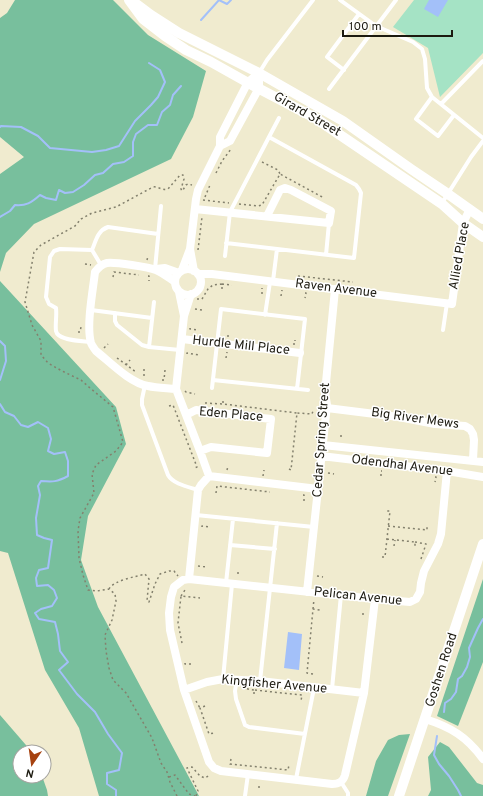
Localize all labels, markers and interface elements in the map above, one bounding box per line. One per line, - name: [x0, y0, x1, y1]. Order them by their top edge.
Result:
- scale bar: [343, 12, 452, 38]
- text: 100 m: [349, 19, 382, 35]
- street label: Girard Street: [271, 89, 344, 141]
- street label: Allied Place: [446, 221, 474, 291]
- street label: Raven Avenue: [294, 276, 378, 302]
- street label: Hurdle Mill Place: [192, 333, 290, 359]
- street label: Cedar Spring Street: [310, 382, 334, 498]
- street label: Eden Place: [198, 404, 264, 426]
- street label: Big River Mews: [370, 405, 460, 433]
- street label: Odendhal Avenue: [350, 452, 454, 480]
- street label: Pelican Avenue: [313, 584, 403, 610]
- street label: Goshen Road: [422, 631, 462, 709]
- street label: Kingfisher Avenue: [220, 672, 328, 698]
- north arrow: [12, 744, 52, 784]
- text: N: [25, 765, 35, 780]

